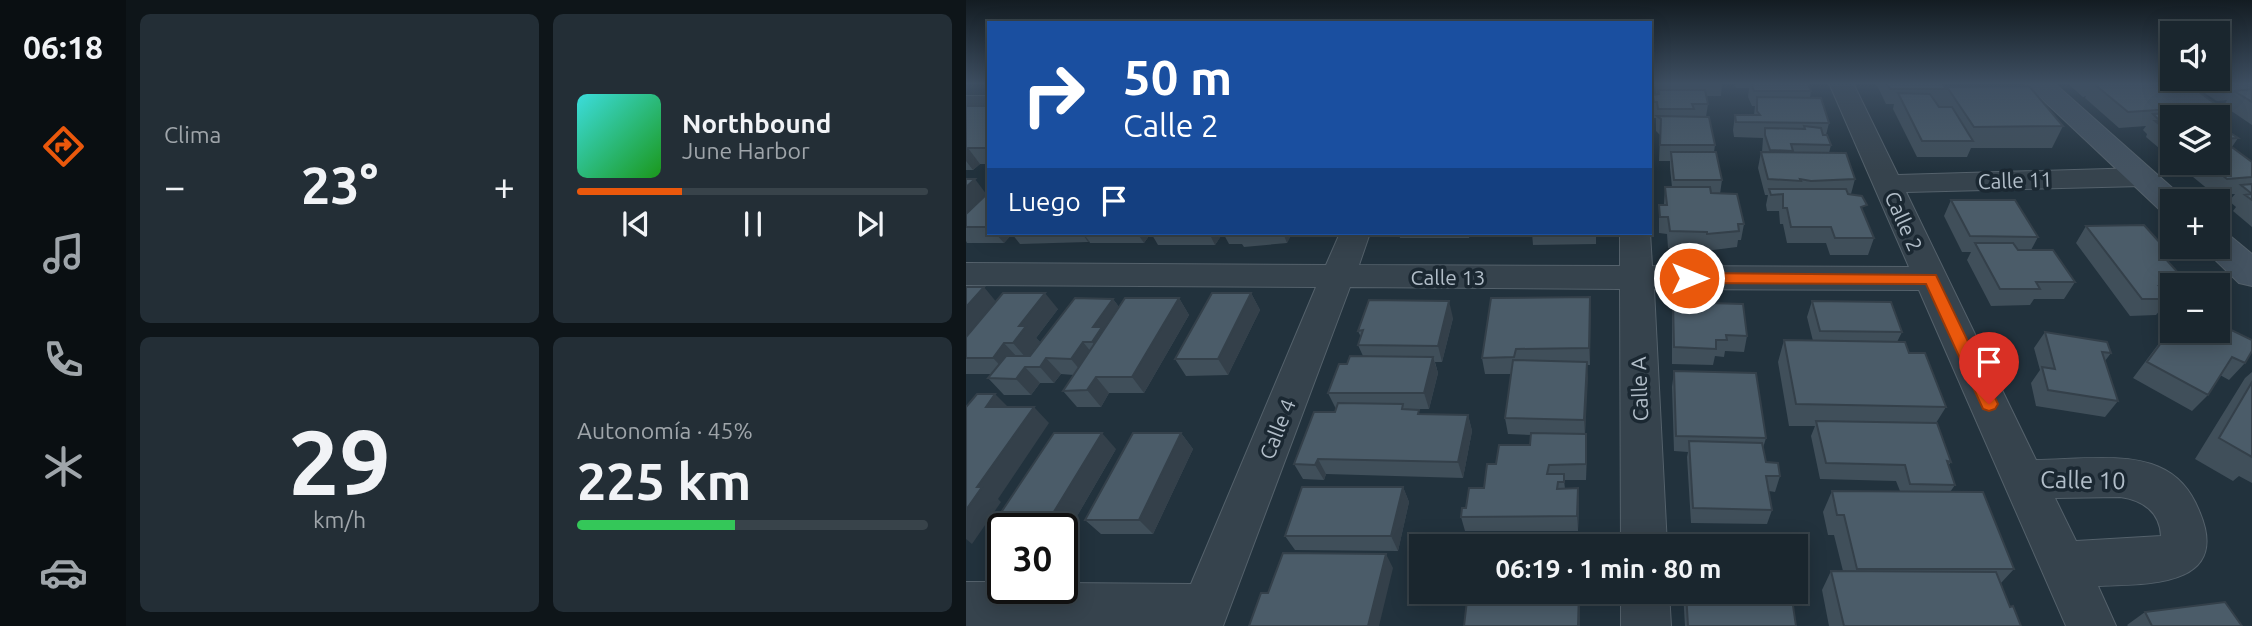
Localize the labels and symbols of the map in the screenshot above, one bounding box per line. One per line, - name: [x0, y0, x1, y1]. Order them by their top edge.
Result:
- street label: Calle 11: [1977, 167, 2053, 193]
- street label: Calle 2: [1880, 187, 1928, 255]
- position arrow: [1652, 241, 1726, 315]
- street label: Calle 13: [1411, 265, 1485, 289]
- pin: [1959, 332, 2019, 404]
- street label: Calle A: [1626, 356, 1652, 422]
- street label: Calle 4: [1254, 395, 1300, 463]
- street label: Calle 10: [2040, 466, 2126, 494]
- speed limit sign: 30: [987, 513, 1078, 604]

